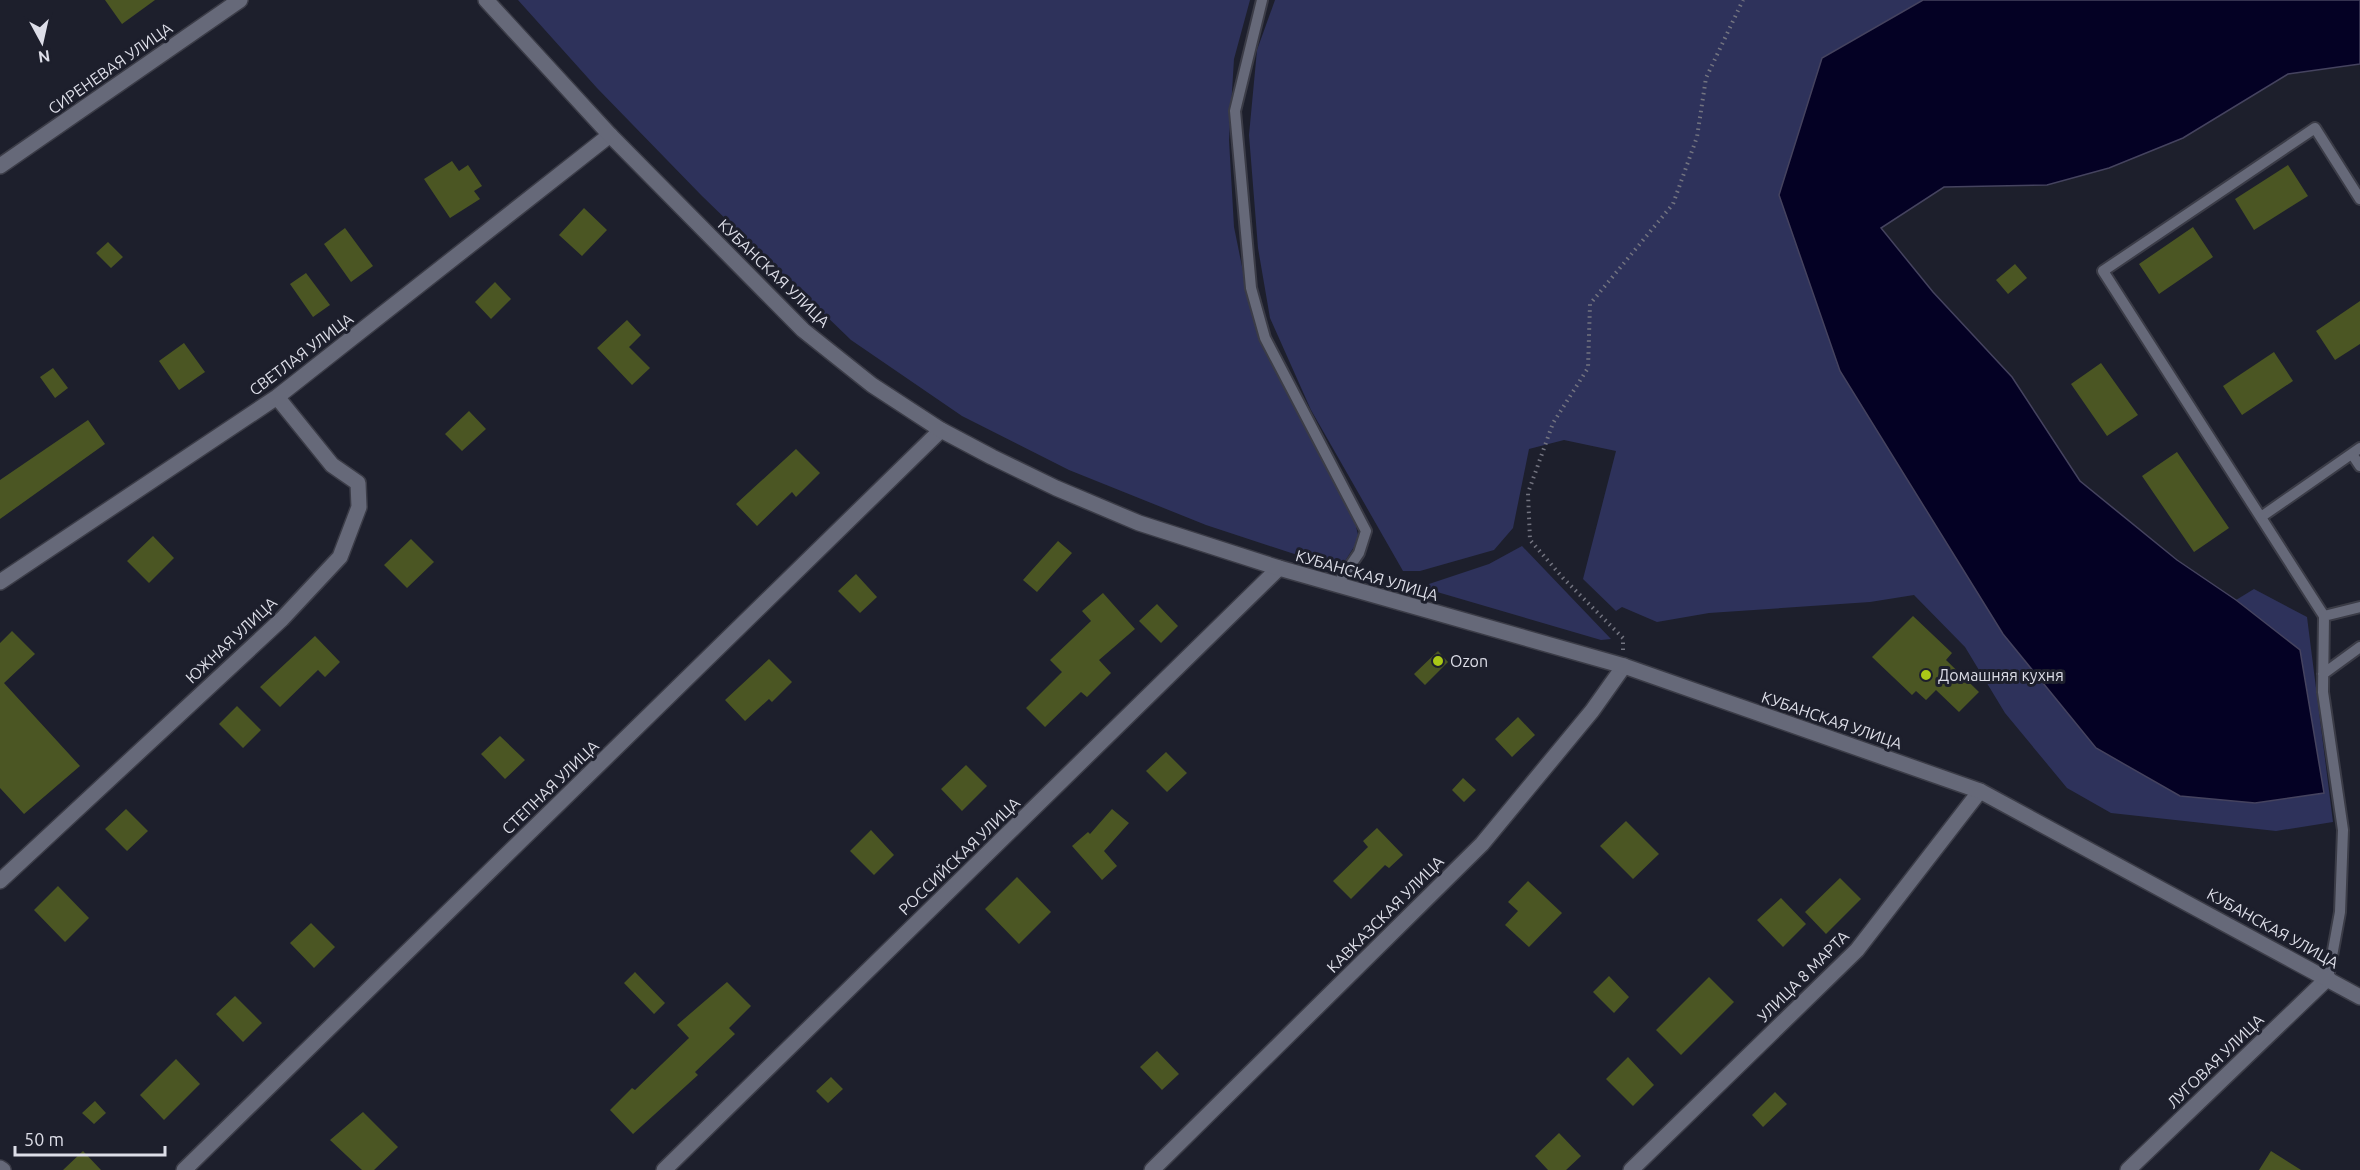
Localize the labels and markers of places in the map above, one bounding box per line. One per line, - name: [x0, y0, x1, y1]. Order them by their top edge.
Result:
- place label: Ozon: [1450, 652, 1488, 670]
- marker: Ozon: [1431, 654, 1445, 668]
- place label: Домашняя кухня: [1938, 666, 2064, 684]
- marker: Домашняя кухня: [1919, 668, 1933, 682]

